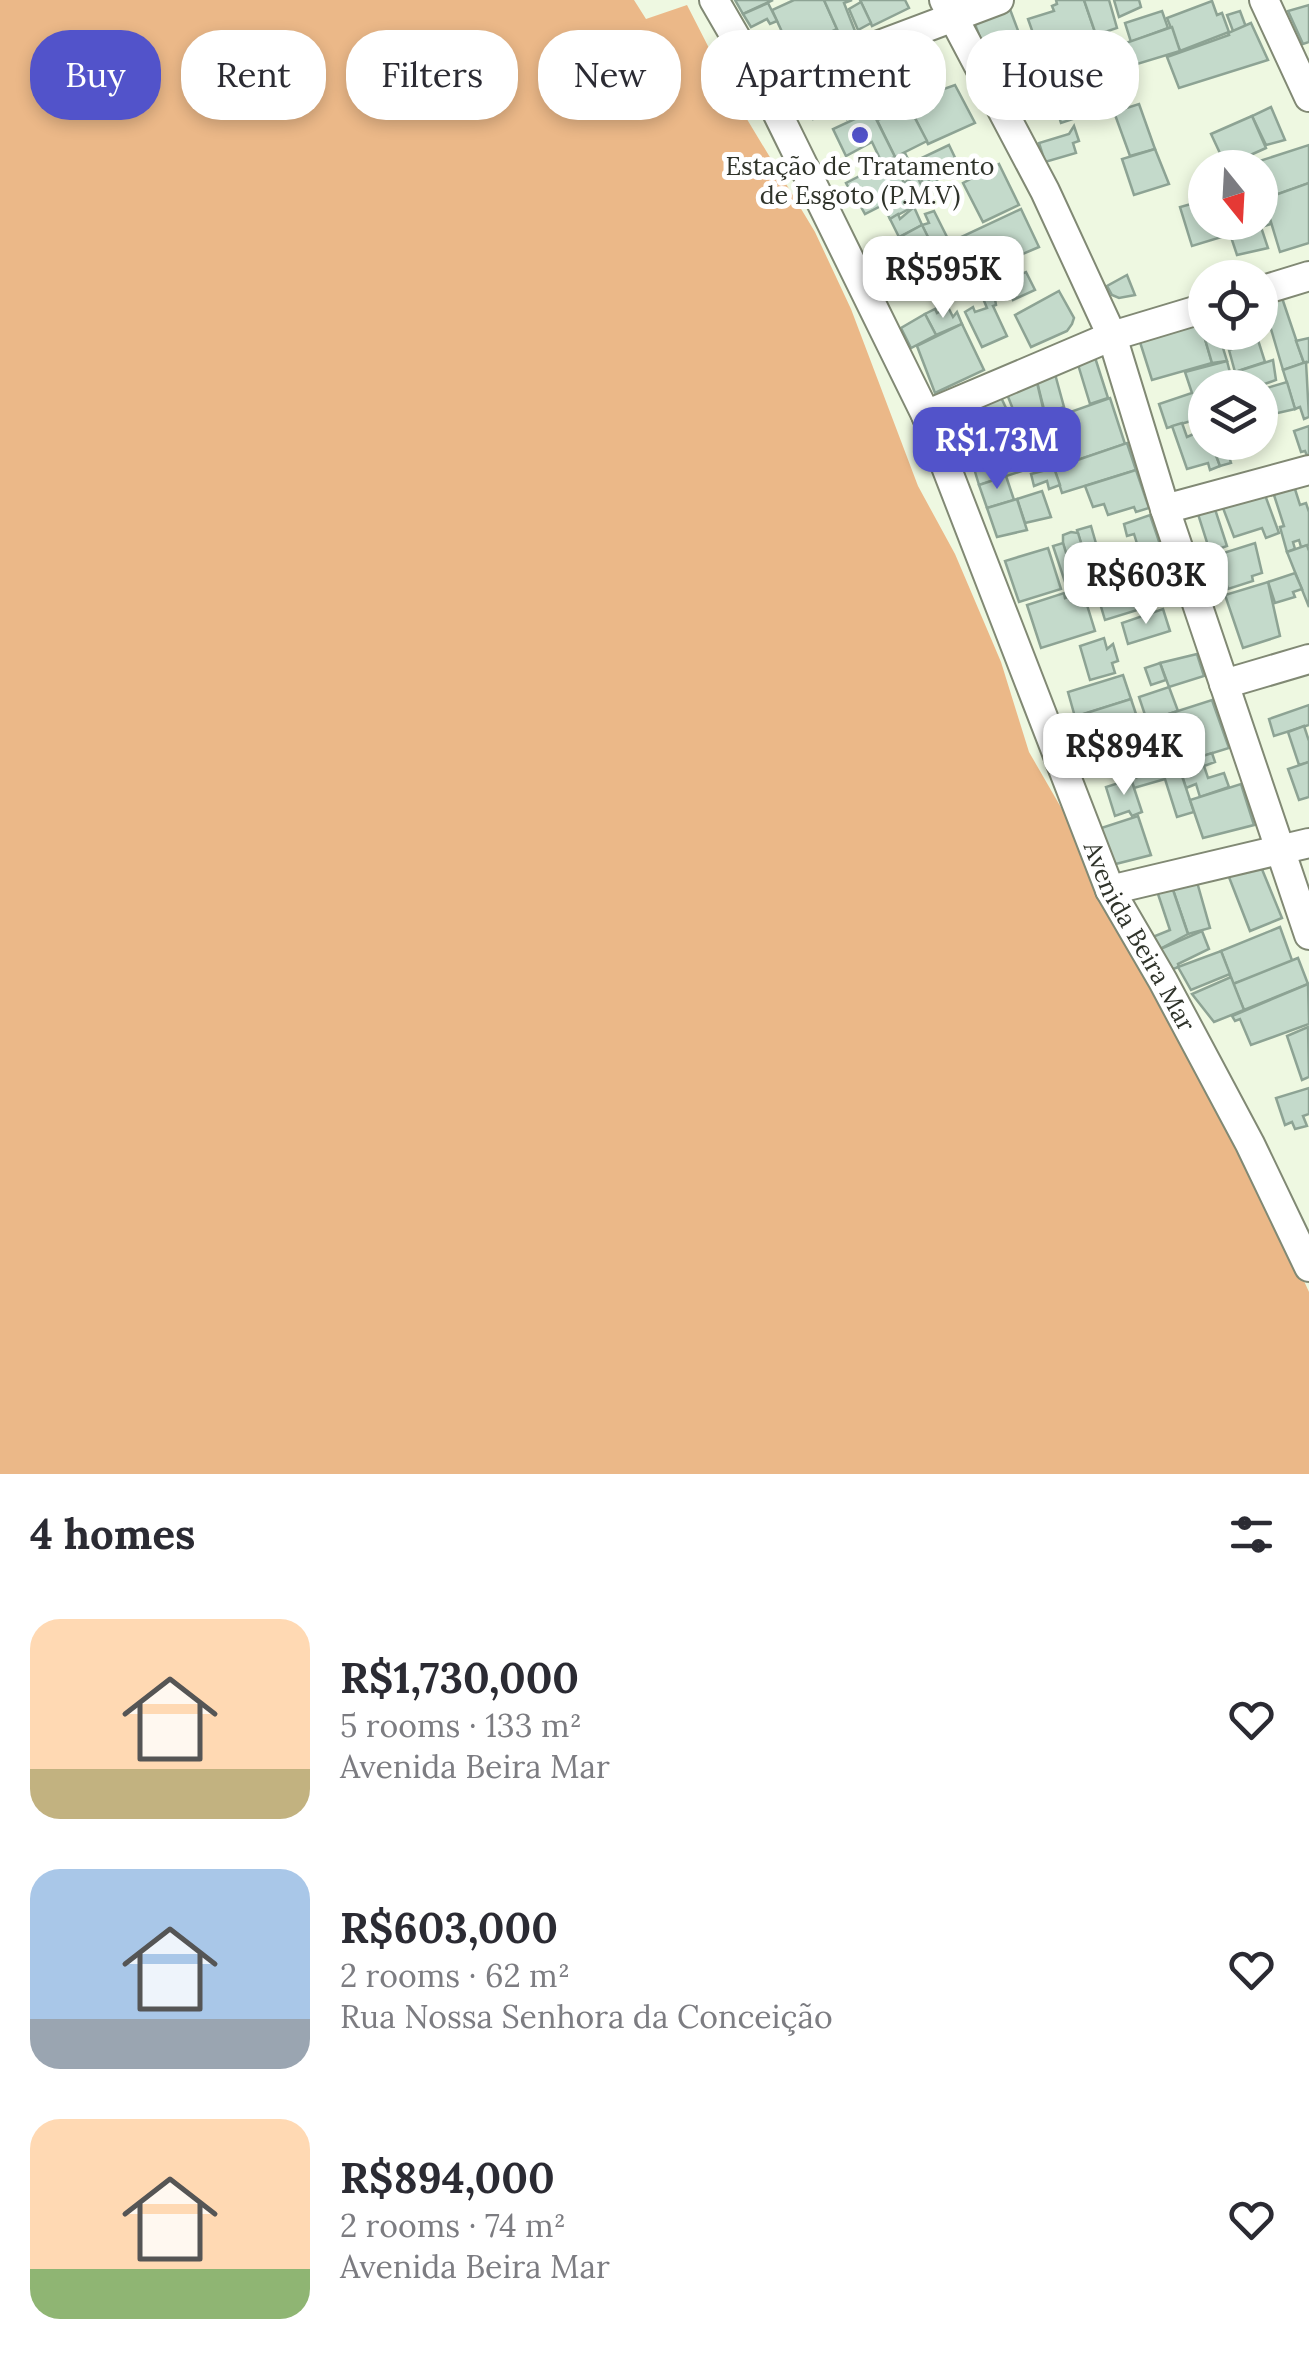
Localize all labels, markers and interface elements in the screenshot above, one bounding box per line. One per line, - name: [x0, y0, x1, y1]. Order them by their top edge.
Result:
- chip: Buy: [30, 30, 161, 120]
- chip: Rent: [181, 30, 326, 120]
- chip: Filters: [346, 30, 518, 120]
- chip: New: [538, 30, 681, 120]
- chip: Apartment: [701, 30, 946, 120]
- chip: House: [966, 30, 1139, 120]
- marker: Estação de Tratamento de Esgoto (P.M.V): [849, 124, 871, 146]
- place label: Estação de Tratamento de Esgoto (P.M.V): [726, 150, 994, 211]
- north arrow: [1188, 150, 1278, 240]
- map controls: [1188, 150, 1278, 460]
- pin: R$595K: [862, 236, 1024, 321]
- text: R$595K: [885, 248, 1001, 289]
- button: locate: [1188, 260, 1278, 350]
- button: layers: [1188, 370, 1278, 460]
- pin: R$1.73M: [905, 407, 1089, 492]
- text: R$1.73M: [935, 419, 1059, 460]
- pin: R$603K: [1065, 542, 1227, 627]
- text: R$603K: [1086, 554, 1206, 595]
- pin: R$894K: [1043, 713, 1205, 798]
- text: R$894K: [1065, 725, 1183, 766]
- street label: Avenida Beira Mar: [1076, 836, 1203, 1037]
- text: 4 homes: [30, 1507, 195, 1561]
- icon: filters: [1224, 1507, 1279, 1562]
- text: R$1,730,000: [340, 1651, 579, 1705]
- icon: home: [110, 1659, 230, 1779]
- icon: heart: [1224, 1692, 1279, 1747]
- text: 5 rooms · 133 m²: [340, 1705, 582, 1746]
- text: Avenida Beira Mar: [340, 1746, 610, 1787]
- text: R$603,000: [340, 1901, 558, 1955]
- icon: home: [110, 1909, 230, 2029]
- icon: heart: [1224, 1942, 1279, 1997]
- text: 2 rooms · 62 m²: [340, 1955, 570, 1996]
- text: Rua Nossa Senhora da Conceição: [340, 1996, 833, 2037]
- text: R$894,000: [340, 2151, 555, 2205]
- icon: home: [110, 2159, 230, 2279]
- icon: heart: [1224, 2192, 1279, 2247]
- text: 2 rooms · 74 m²: [340, 2205, 566, 2246]
- text: Avenida Beira Mar: [340, 2246, 610, 2287]

